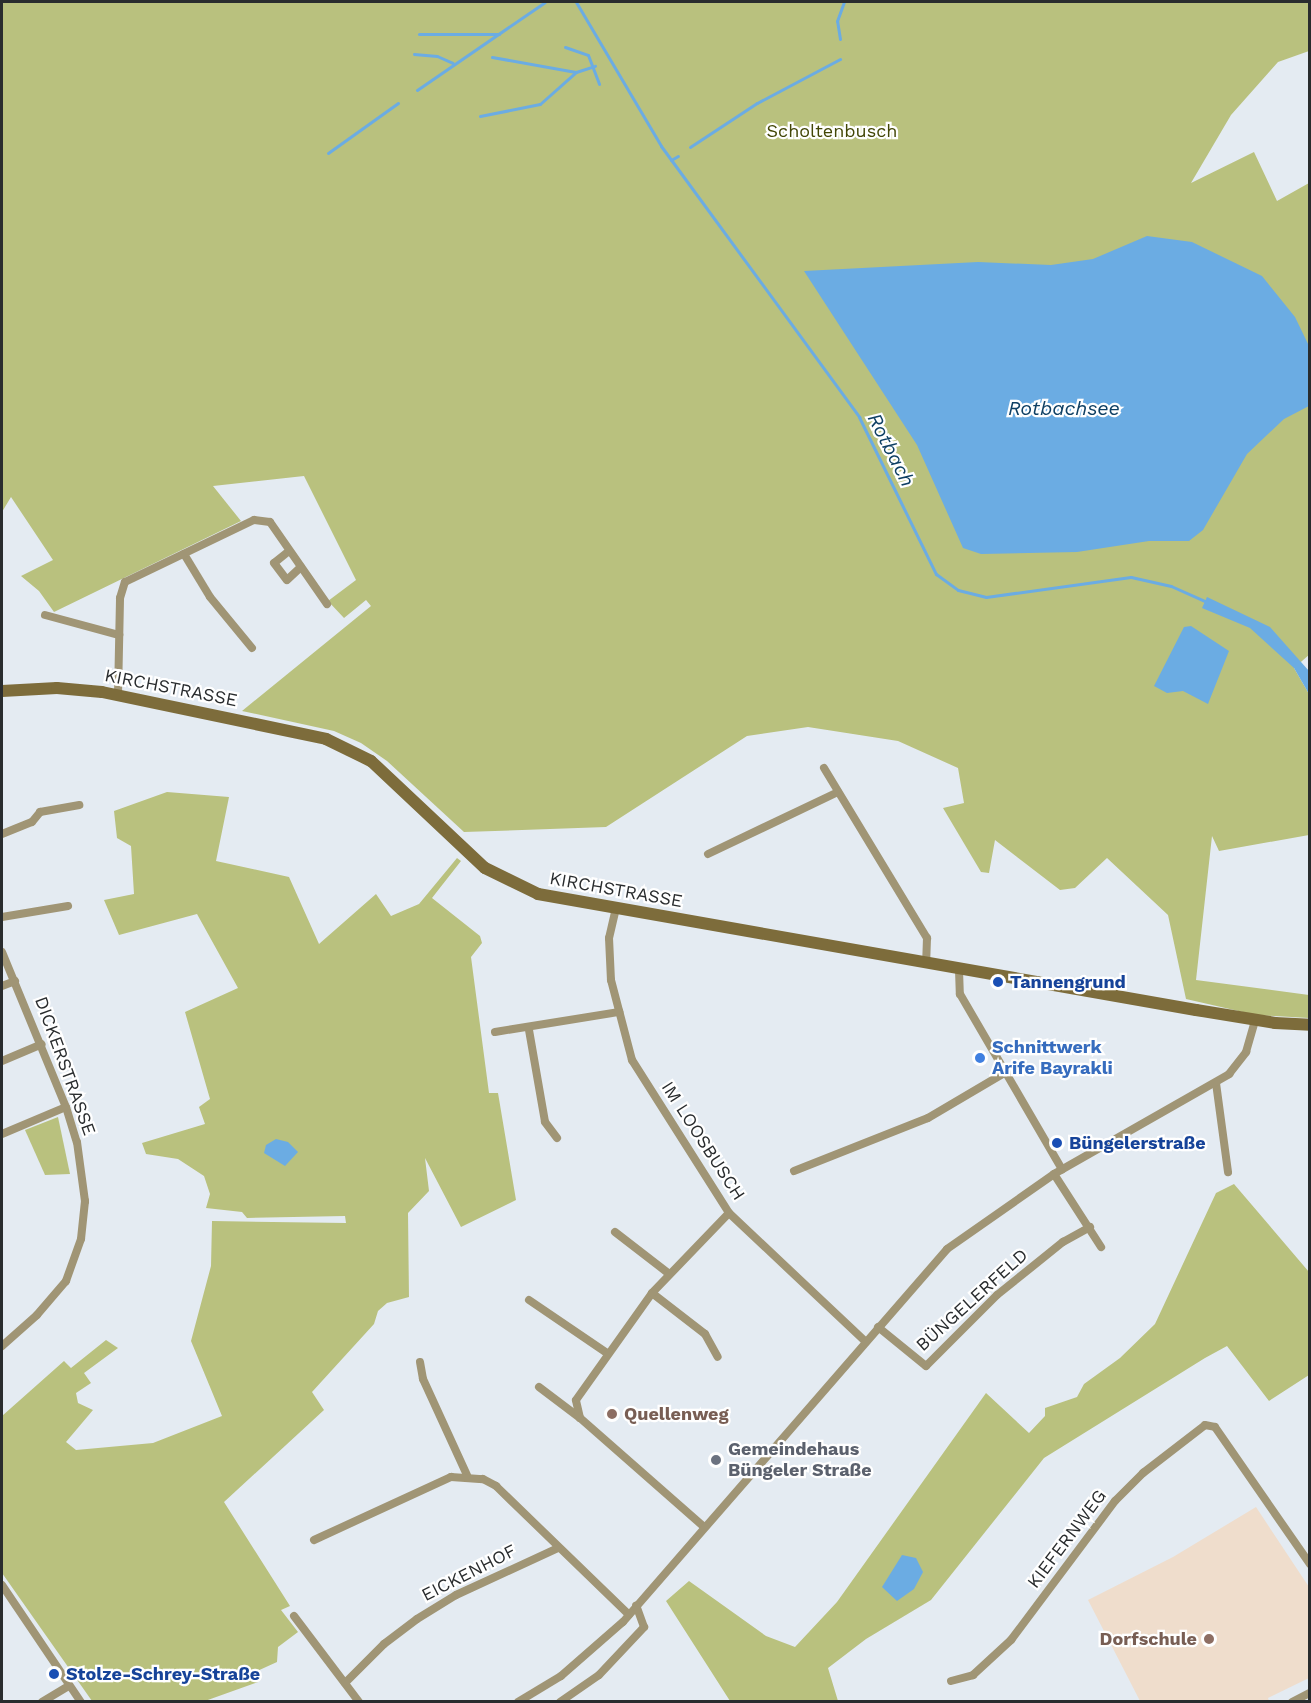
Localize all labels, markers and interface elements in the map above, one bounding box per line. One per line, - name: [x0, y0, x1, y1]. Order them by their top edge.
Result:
- park label: Scholtenbusch: [767, 120, 897, 142]
- water label: Rotbachsee: [1008, 396, 1120, 420]
- water label: Rotbach: [862, 409, 920, 491]
- street label: KIRCHSTRASSE: [103, 665, 239, 711]
- street label: KIRCHSTRASSE: [548, 868, 684, 912]
- place label: Tannengrund: [1010, 971, 1126, 993]
- marker: Tannengrund: [991, 975, 1005, 989]
- street label: DICKERSTRASSE: [30, 994, 100, 1138]
- place label: Schnittwerk Arife Bayrakli: [992, 1037, 1113, 1080]
- marker: Schnittwerk Arife Bayrakli: [973, 1051, 987, 1065]
- street label: IM LOOSBUSCH: [657, 1078, 749, 1204]
- place label: Büngelerstraße: [1069, 1132, 1206, 1154]
- marker: Büngelerstraße: [1050, 1136, 1064, 1150]
- street label: BÜNGELERFELD: [912, 1244, 1032, 1356]
- place label: Quellenweg: [624, 1403, 729, 1425]
- marker: Quellenweg: [605, 1407, 619, 1421]
- place label: Gemeindehaus Büngeler Straße: [728, 1439, 872, 1482]
- marker: Gemeindehaus Büngeler Straße: [709, 1453, 723, 1467]
- street label: KIEFERNWEG: [1023, 1485, 1111, 1593]
- street label: EICKENHOF: [418, 1540, 520, 1606]
- place label: Dorfschule: [1100, 1628, 1197, 1650]
- marker: Dorfschule: [1202, 1632, 1216, 1646]
- place label: Stolze-Schrey-Straße: [66, 1663, 260, 1685]
- marker: Stolze-Schrey-Straße: [47, 1667, 61, 1681]

